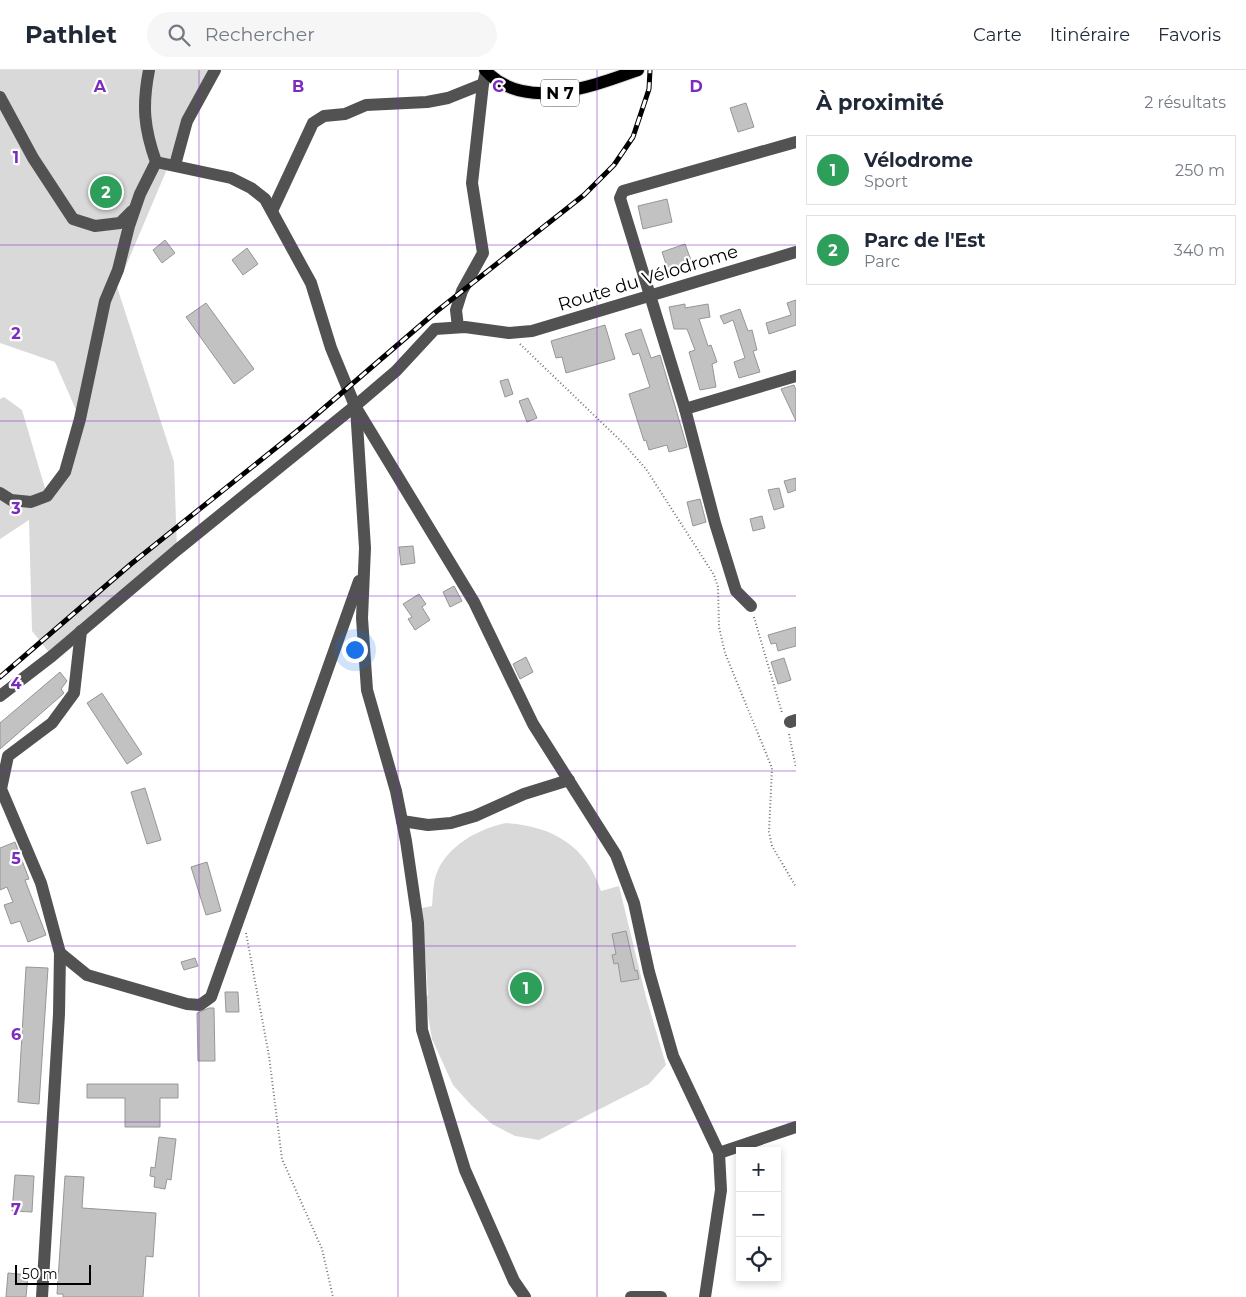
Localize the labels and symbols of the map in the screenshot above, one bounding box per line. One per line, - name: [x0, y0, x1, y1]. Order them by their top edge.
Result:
- text: A: [93, 77, 107, 96]
- text: B: [292, 77, 304, 96]
- text: C: [492, 77, 504, 96]
- text: D: [689, 77, 703, 96]
- road number: N 7: [541, 79, 579, 106]
- text: 1: [13, 148, 19, 167]
- pin: 2: [90, 173, 122, 211]
- street label: Route du Vélodrome: [555, 240, 741, 316]
- text: 2: [11, 324, 21, 343]
- text: 3: [10, 499, 21, 518]
- your location: [342, 637, 368, 663]
- text: 4: [10, 674, 22, 693]
- text: 5: [11, 849, 21, 868]
- pin: 1: [510, 969, 542, 1007]
- text: 6: [11, 1025, 21, 1044]
- text: 7: [11, 1200, 21, 1219]
- scale bar: [15, 1262, 91, 1285]

